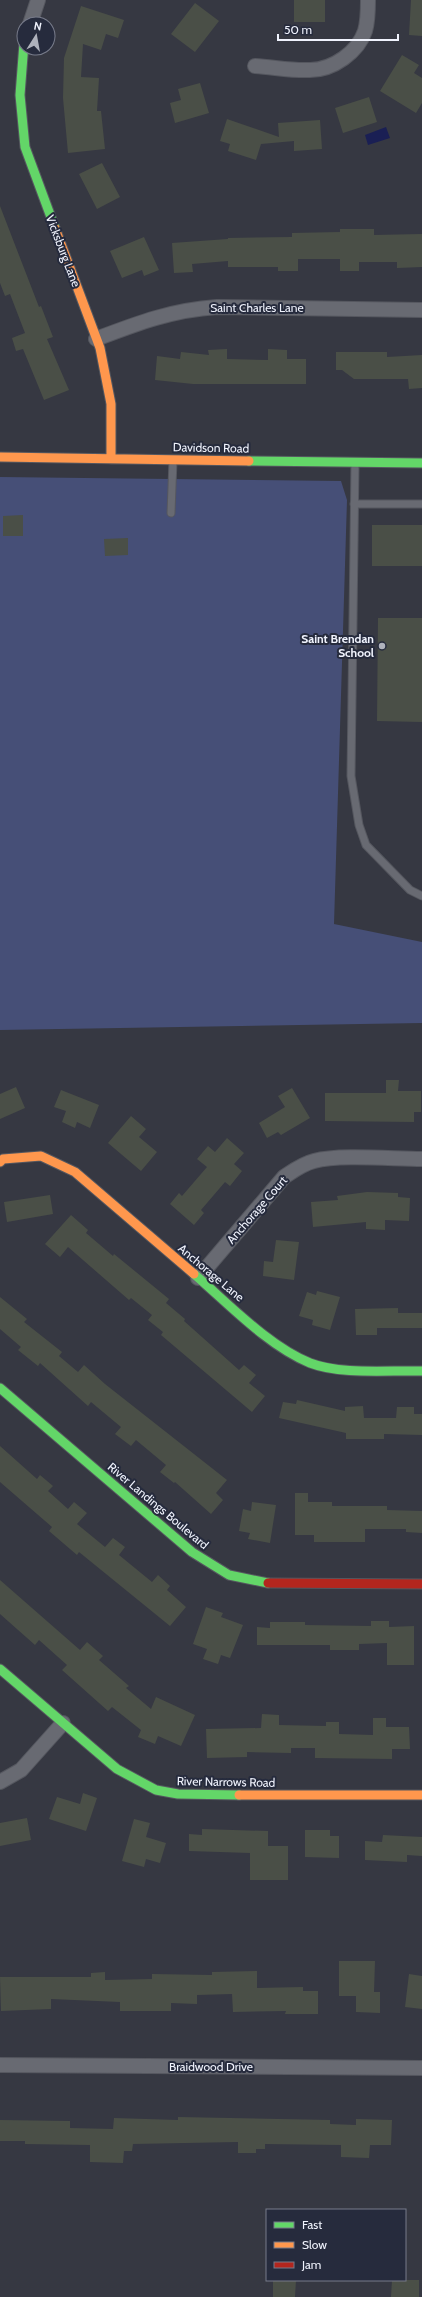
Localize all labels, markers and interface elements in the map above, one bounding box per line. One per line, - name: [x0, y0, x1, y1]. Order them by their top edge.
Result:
- north arrow: [16, 16, 56, 56]
- scale bar: [278, 16, 398, 42]
- text: N: [33, 19, 43, 34]
- text: 50 m: [284, 22, 312, 37]
- street label: Vicksburg Lane: [43, 213, 84, 289]
- street label: Saint Charles Lane: [210, 300, 304, 315]
- street label: Davidson Road: [173, 439, 249, 456]
- place label: Saint Brendan School: [301, 631, 374, 660]
- marker: Saint Brendan School: [377, 641, 387, 651]
- street label: Anchorage Court: [223, 1173, 290, 1247]
- street label: Anchorage Lane: [175, 1241, 247, 1305]
- street label: River Landings Boulevard: [105, 1459, 212, 1552]
- street label: River Narrows Road: [177, 1773, 275, 1790]
- street label: Braidwood Drive: [169, 2059, 253, 2074]
- legend: [266, 2209, 406, 2281]
- text: Fast: [302, 2217, 322, 2232]
- text: Slow: [302, 2237, 327, 2252]
- text: Jam: [301, 2257, 321, 2272]

